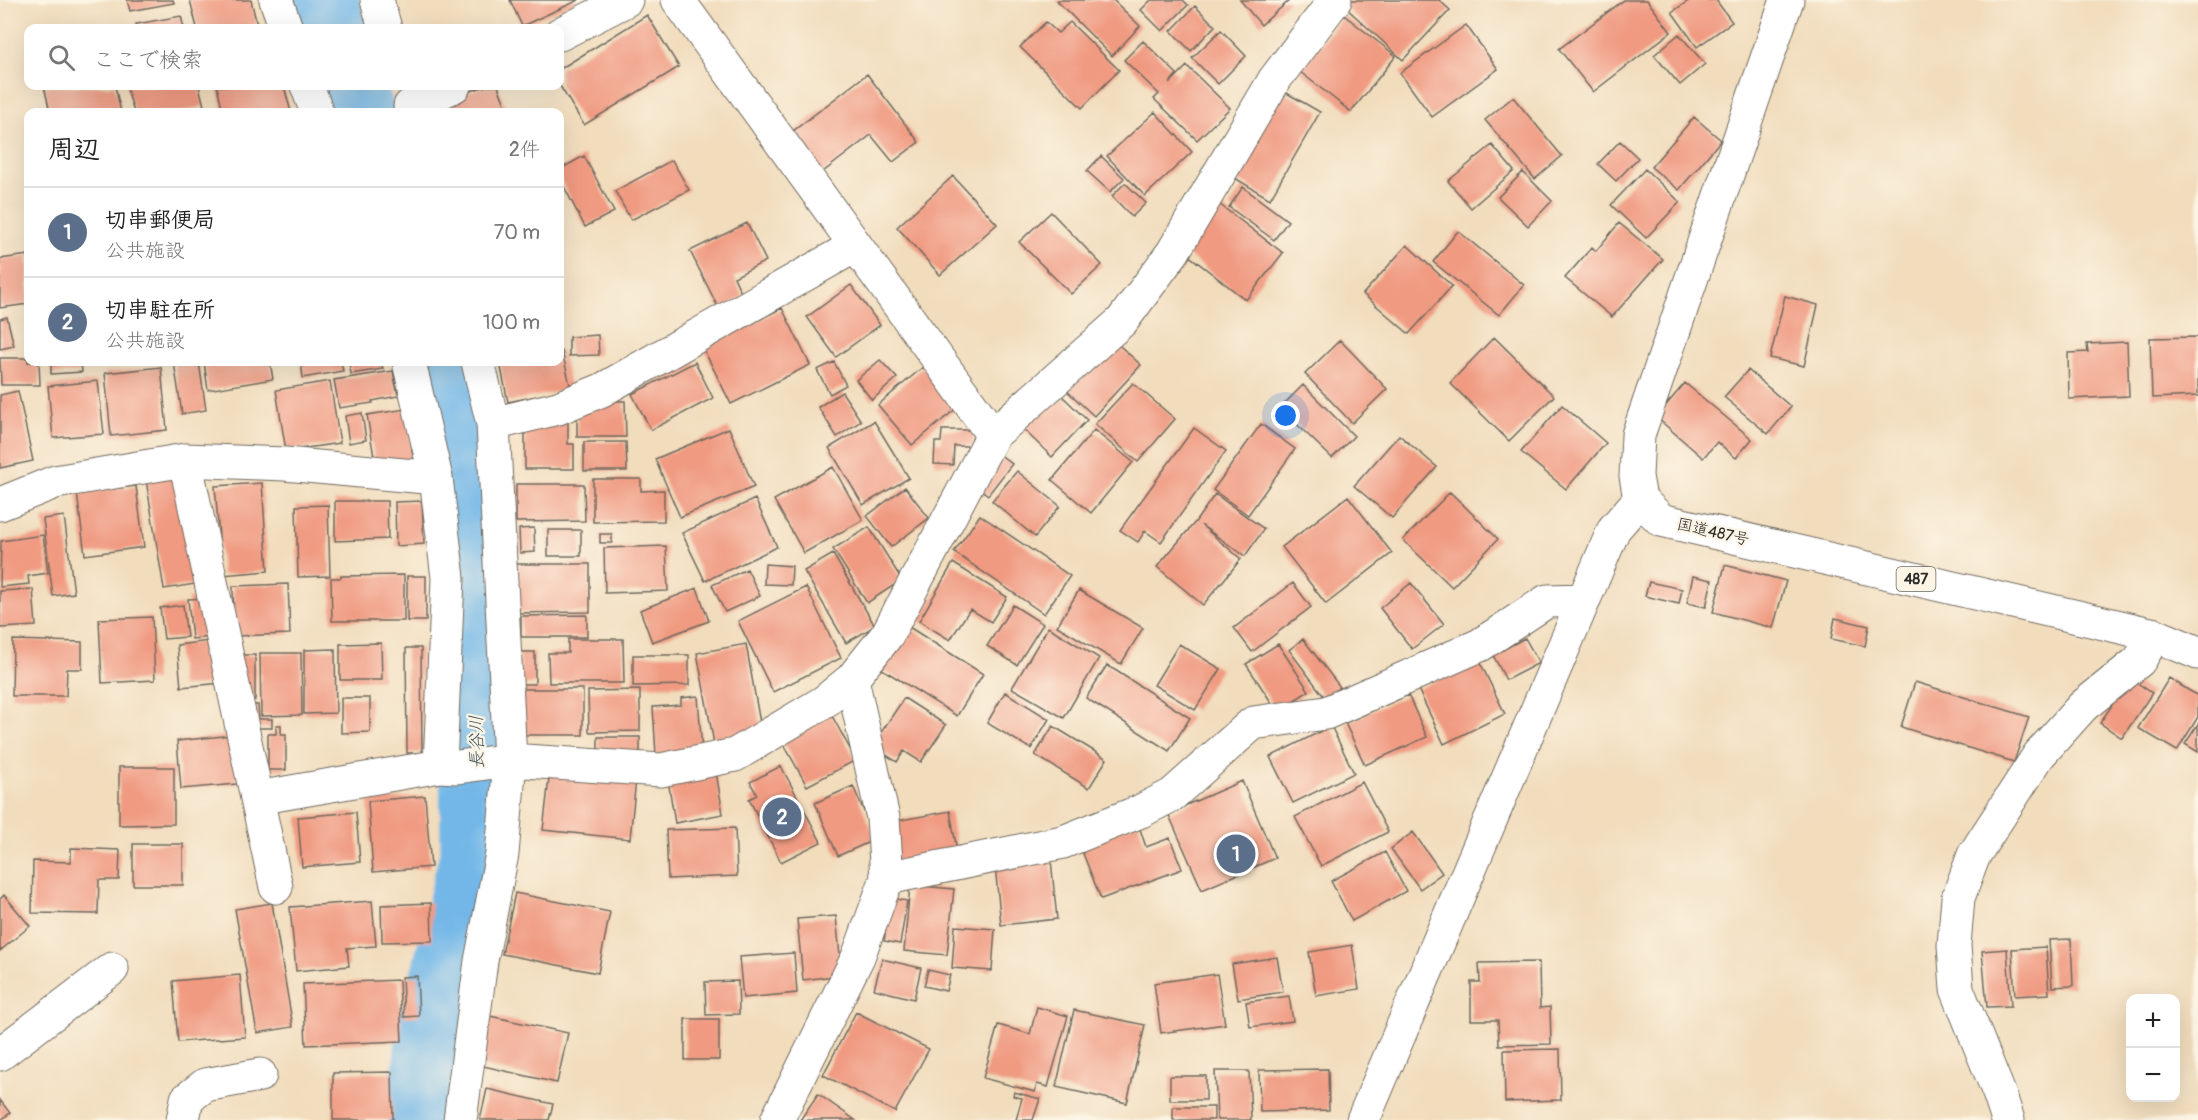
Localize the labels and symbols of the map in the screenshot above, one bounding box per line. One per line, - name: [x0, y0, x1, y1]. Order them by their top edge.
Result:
- your location: [1271, 401, 1300, 430]
- street label: 国道487号: [1675, 514, 1751, 550]
- road number: 487: [1896, 567, 1936, 591]
- water label: 長谷川: [465, 715, 489, 769]
- pin: 2: [762, 794, 802, 840]
- pin: 1: [1216, 832, 1256, 876]

